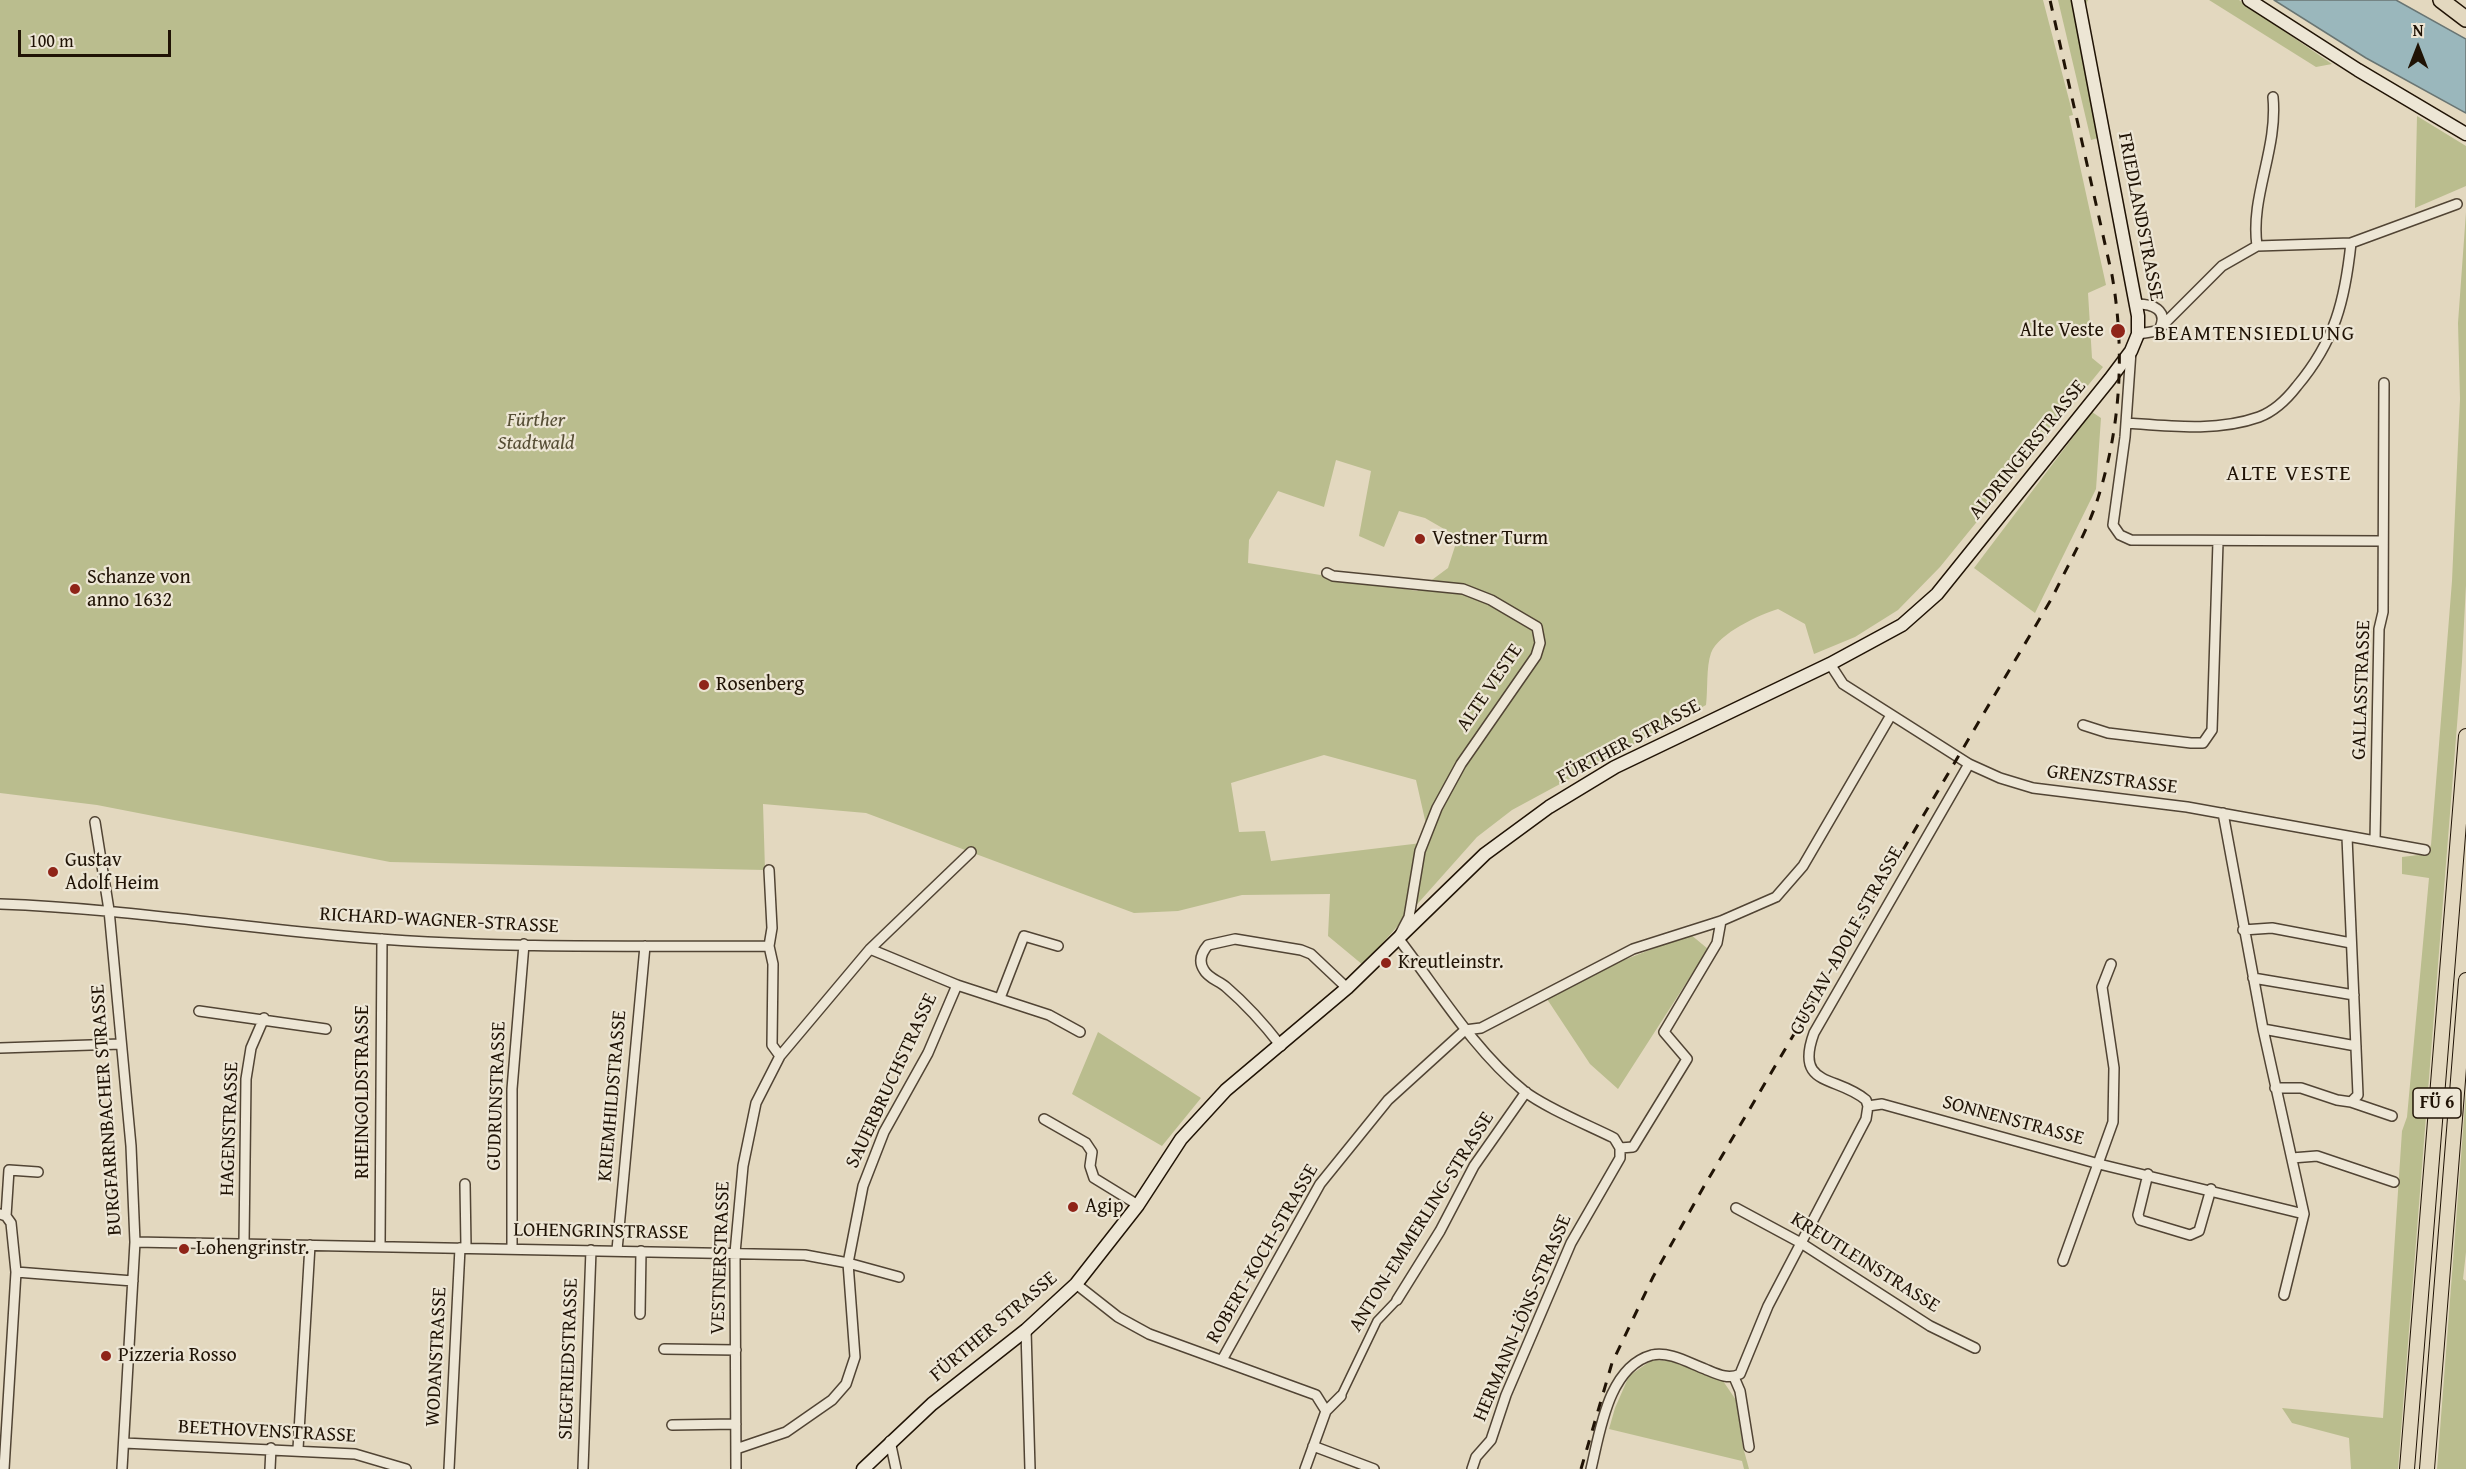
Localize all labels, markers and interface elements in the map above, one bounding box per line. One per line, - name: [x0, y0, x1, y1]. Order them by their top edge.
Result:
- scale bar: [21, 18, 174, 56]
- north arrow: [2388, 18, 2448, 78]
- text: N: [2413, 18, 2423, 42]
- text: 100 m: [29, 27, 74, 54]
- street label: FRIEDLANDSTRASSE: [2112, 131, 2168, 303]
- place label: Alte Veste: [2020, 319, 2104, 343]
- marker: Alte Veste: [2109, 322, 2127, 340]
- district label: BEAMTENSIEDLUNG: [2154, 322, 2356, 348]
- street label: ALDRINGERSTRASSE: [1964, 375, 2092, 525]
- park label: Fürther Stadtwald: [497, 409, 575, 456]
- district label: ALTE VESTE: [2226, 461, 2352, 487]
- place label: Vestner Turm: [1432, 527, 1548, 551]
- marker: Vestner Turm: [1413, 532, 1427, 546]
- place label: Schanze von anno 1632: [87, 566, 191, 613]
- marker: Schanze von anno 1632: [68, 582, 82, 596]
- street label: GALLASSTRASSE: [2348, 620, 2376, 760]
- street label: ALTE VESTE: [1452, 640, 1528, 736]
- place label: Rosenberg: [716, 673, 804, 697]
- marker: Rosenberg: [697, 678, 711, 692]
- street label: FÜRTHER STRASSE: [1553, 694, 1705, 790]
- street label: GRENZSTRASSE: [2045, 760, 2179, 800]
- street label: GUSTAV-ADOLF-STRASSE: [1785, 842, 1909, 1040]
- place label: Gustav Adolf Heim: [65, 849, 159, 896]
- marker: Gustav Adolf Heim: [46, 865, 60, 879]
- street label: RICHARD-WAGNER-STRASSE: [319, 903, 559, 939]
- place label: Kreutleinstr.: [1398, 951, 1504, 975]
- marker: Kreutleinstr.: [1379, 956, 1393, 970]
- street label: BURGFARRNBACHER STRASSE: [86, 983, 128, 1237]
- street label: SAUERBRUCHSTRASSE: [841, 990, 943, 1172]
- street label: RHEINGOLDSTRASSE: [351, 1005, 375, 1179]
- street label: KRIEMHILDSTRASSE: [594, 1009, 632, 1183]
- street label: GUDRUNSTRASSE: [482, 1021, 512, 1171]
- street label: HAGENSTRASSE: [216, 1061, 244, 1197]
- road number: FÜ 6: [2413, 1088, 2461, 1118]
- street label: SONNENSTRASSE: [1940, 1091, 2086, 1151]
- street label: ANTON-EMMERLING-STRASSE: [1344, 1108, 1500, 1336]
- street label: ROBERT-KOCH-STRASSE: [1202, 1160, 1324, 1348]
- street label: VESTNERSTRASSE: [706, 1181, 736, 1335]
- place label: Agip: [1085, 1195, 1123, 1219]
- marker: Agip: [1066, 1200, 1080, 1214]
- street label: KREUTLEINSTRASSE: [1786, 1207, 1944, 1319]
- street label: HERMANN-LÖNS-STRASSE: [1469, 1211, 1577, 1425]
- street label: LOHENGRINSTRASSE: [513, 1218, 689, 1246]
- place label: Lohengrinstr.: [196, 1237, 309, 1261]
- marker: Lohengrinstr.: [177, 1242, 191, 1256]
- street label: FÜRTHER STRASSE: [925, 1267, 1063, 1387]
- street label: SIEGFRIEDSTRASSE: [554, 1278, 584, 1440]
- street label: WODANSTRASSE: [421, 1287, 453, 1427]
- place label: Pizzeria Rosso: [118, 1344, 237, 1368]
- marker: Pizzeria Rosso: [99, 1349, 113, 1363]
- street label: BEETHOVENSTRASSE: [177, 1415, 357, 1449]

